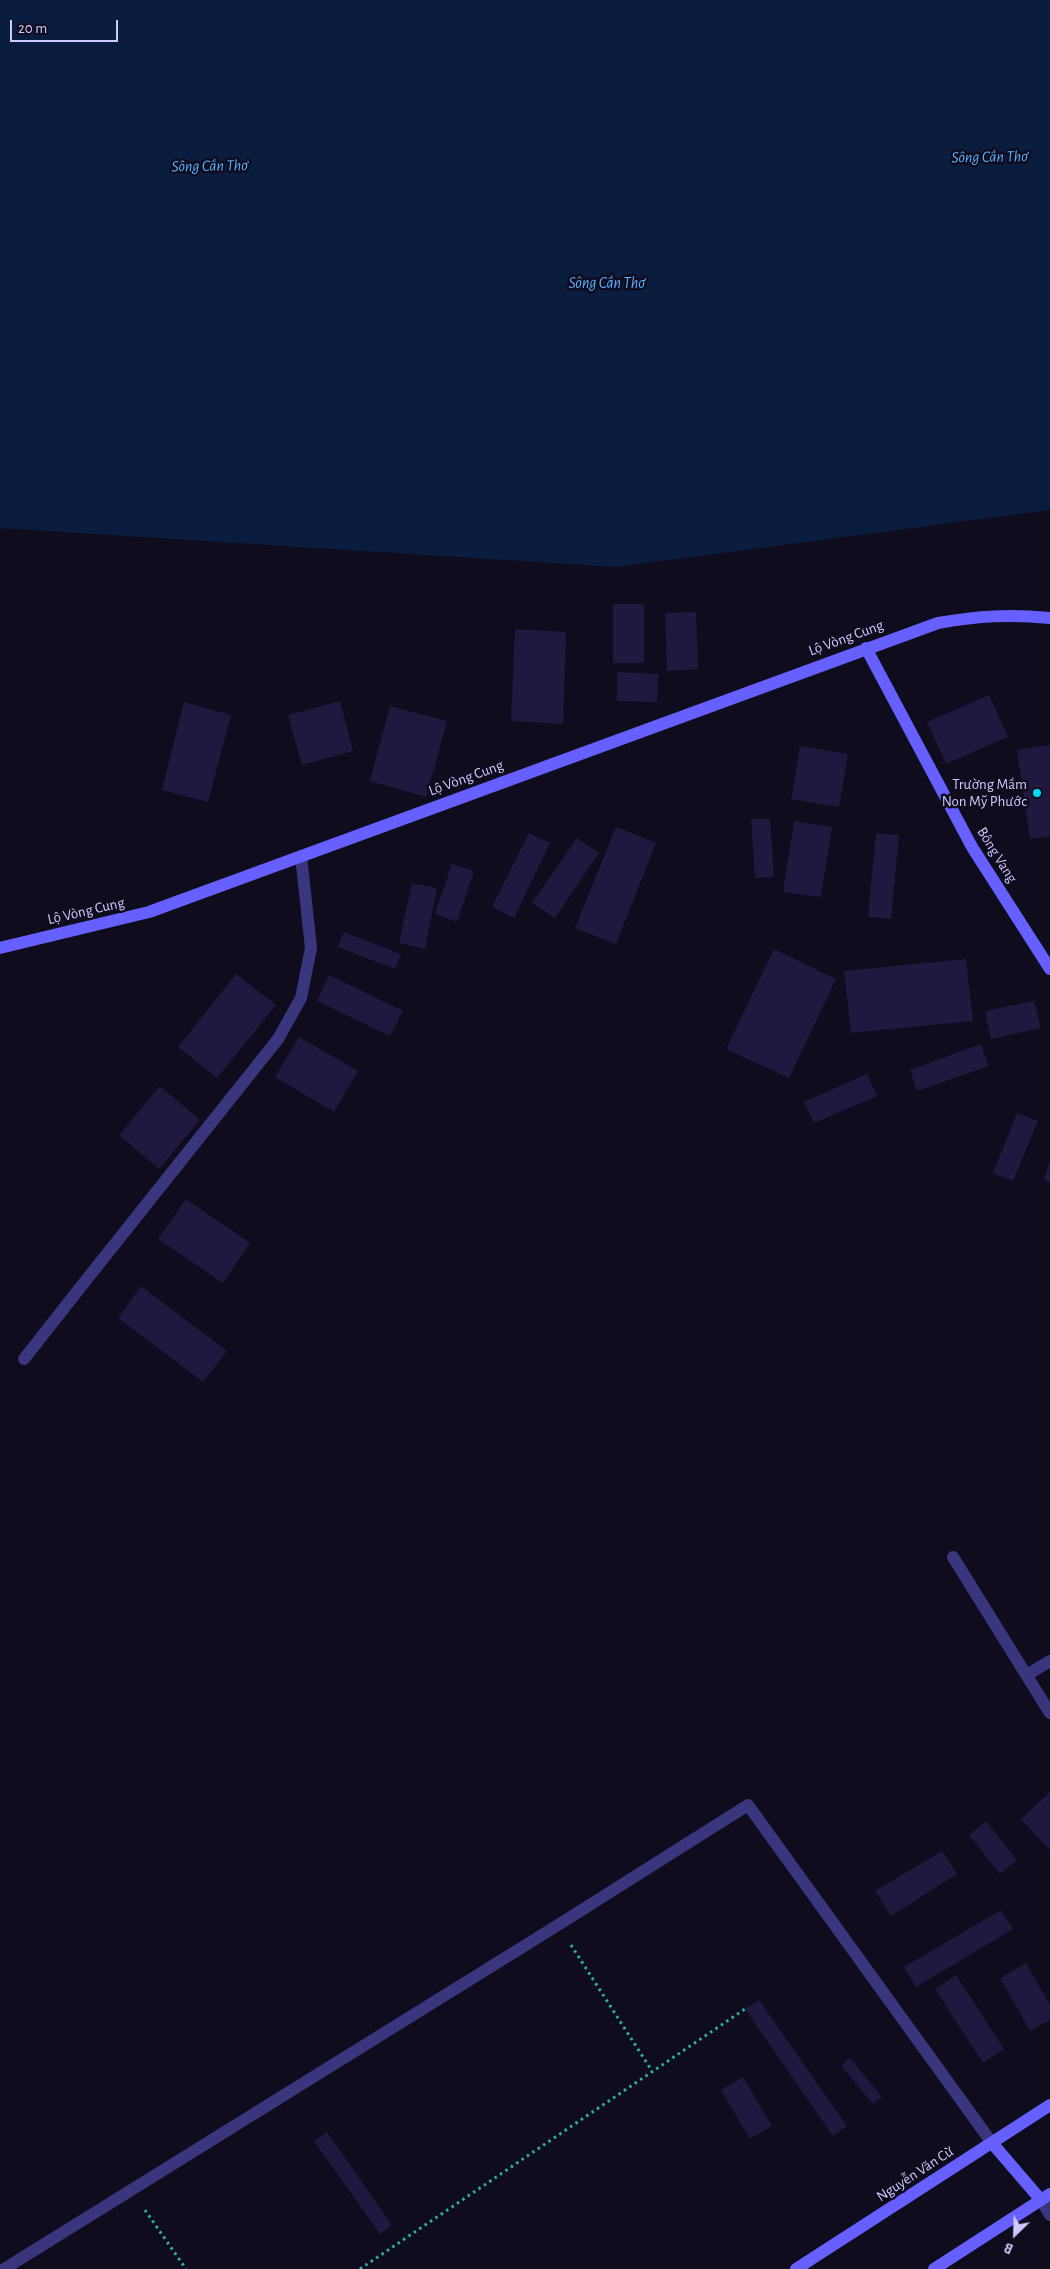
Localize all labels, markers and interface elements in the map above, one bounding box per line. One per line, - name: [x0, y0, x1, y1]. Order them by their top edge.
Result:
- scale bar: [12, 10, 120, 42]
- text: 20 m: [18, 21, 47, 36]
- water label: Sông Cần Thơ: [951, 147, 1029, 167]
- water label: Sông Cần Thơ: [171, 156, 249, 176]
- water label: Sông Cần Thơ: [568, 273, 646, 293]
- street label: Lộ Vòng Cung: [806, 616, 886, 660]
- street label: Lộ Vòng Cung: [426, 756, 506, 800]
- place label: Trường Mầm Non Mỹ Phước: [942, 775, 1027, 810]
- marker: Trường Mầm Non Mỹ Phước: [1031, 787, 1043, 799]
- street label: Bông Vang: [973, 824, 1021, 886]
- street label: Lộ Vòng Cung: [46, 893, 126, 929]
- street label: Nguyễn Văn Cừ: [873, 2142, 957, 2206]
- north arrow: [990, 2209, 1040, 2259]
- text: B: [1002, 2240, 1015, 2256]

